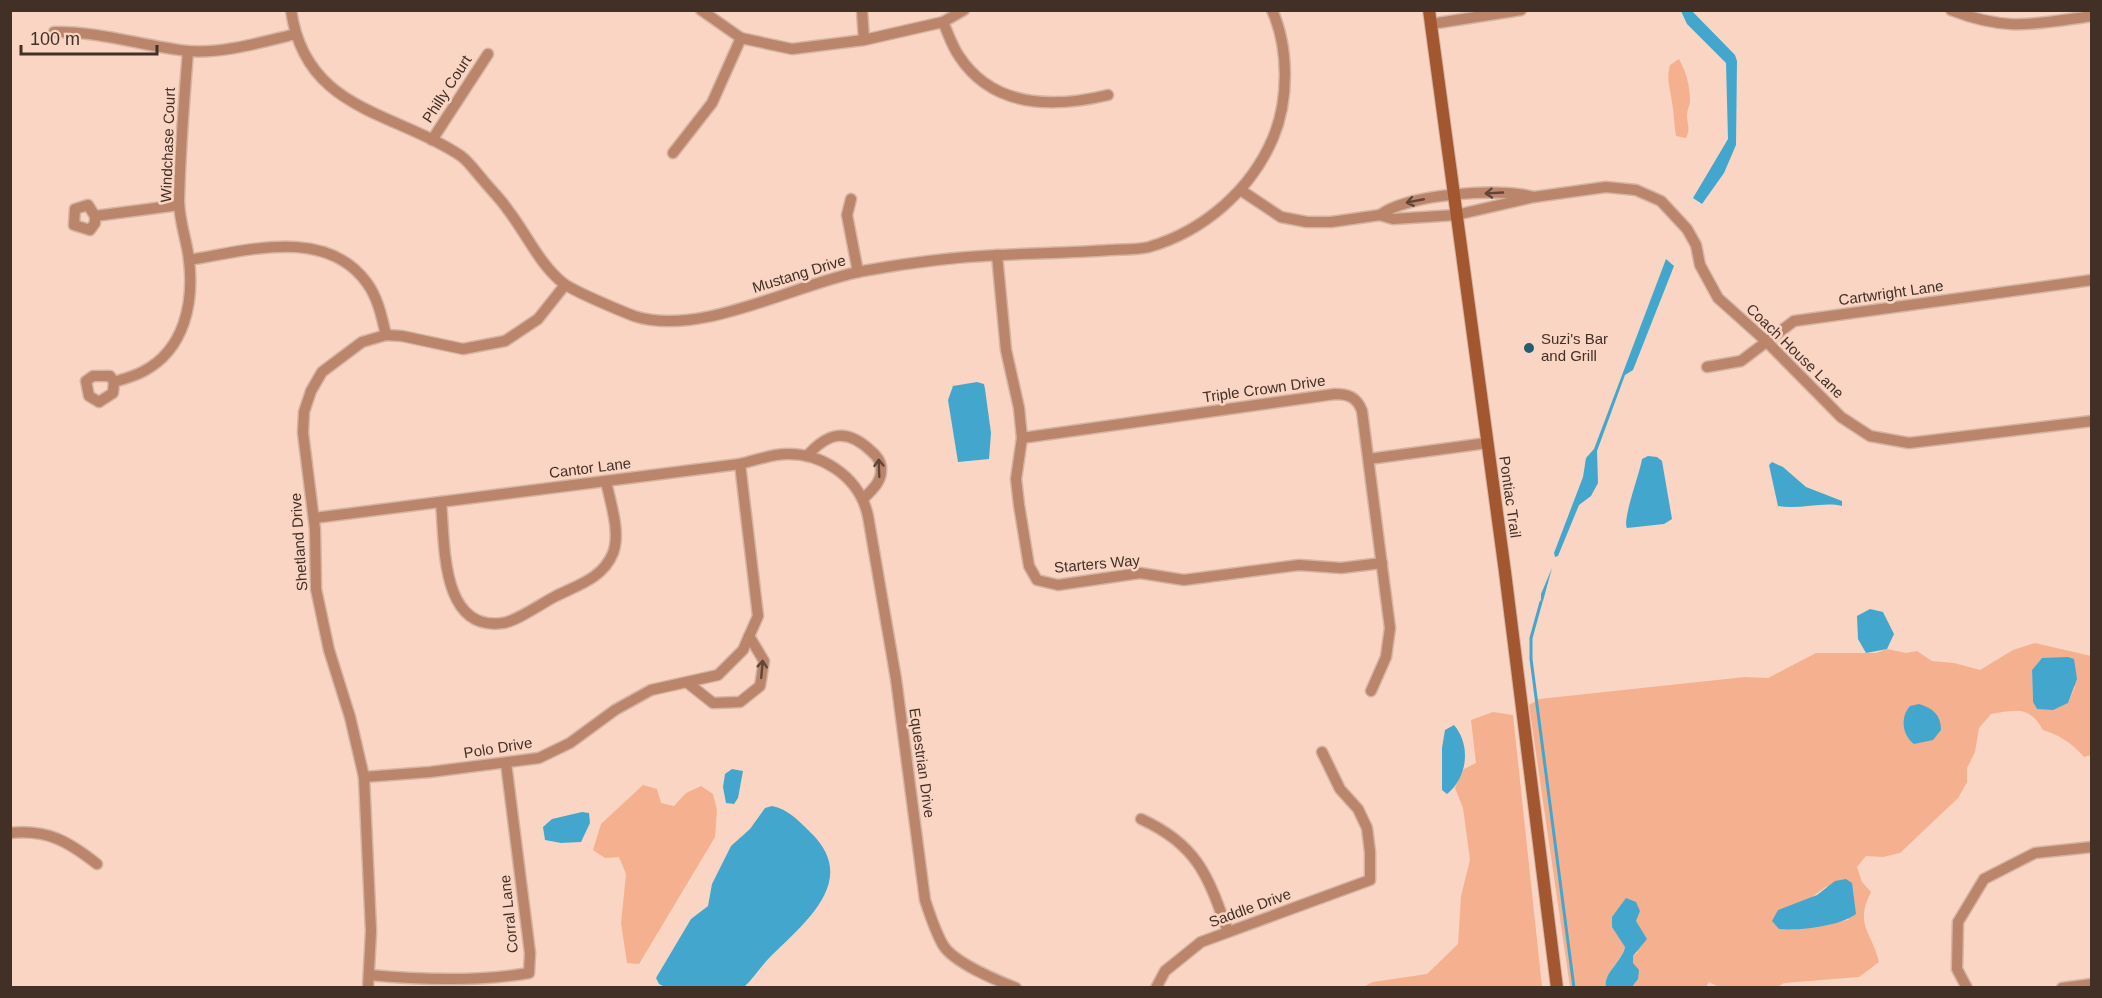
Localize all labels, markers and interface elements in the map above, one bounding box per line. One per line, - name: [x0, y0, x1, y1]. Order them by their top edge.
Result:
- scale bar: [21, 18, 158, 56]
- text: 100 m: [30, 29, 80, 49]
- street label: Philly Court: [419, 51, 475, 126]
- street label: Windchase Court: [157, 86, 178, 203]
- one-way arrow: [1485, 188, 1505, 199]
- one-way arrow: [1406, 196, 1426, 207]
- street label: Mustang Drive: [750, 251, 848, 296]
- street label: Cartwright Lane: [1837, 277, 1945, 308]
- street label: Coach House Lane: [1743, 300, 1847, 401]
- place label: Suzi's Bar and Grill: [1541, 330, 1608, 364]
- marker: Suzi's Bar and Grill: [1522, 341, 1536, 355]
- street label: Triple Crown Drive: [1202, 371, 1326, 406]
- street label: Cantor Lane: [548, 454, 632, 481]
- street label: Pontiac Trail: [1496, 455, 1525, 539]
- one-way arrow: [873, 459, 884, 478]
- street label: Shetland Drive: [287, 492, 310, 592]
- street label: Starters Way: [1053, 551, 1141, 576]
- one-way arrow: [757, 660, 768, 679]
- street label: Equestrian Drive: [906, 707, 939, 819]
- street label: Polo Drive: [462, 734, 533, 761]
- street label: Corral Lane: [496, 874, 521, 954]
- street label: Saddle Drive: [1207, 885, 1293, 930]

